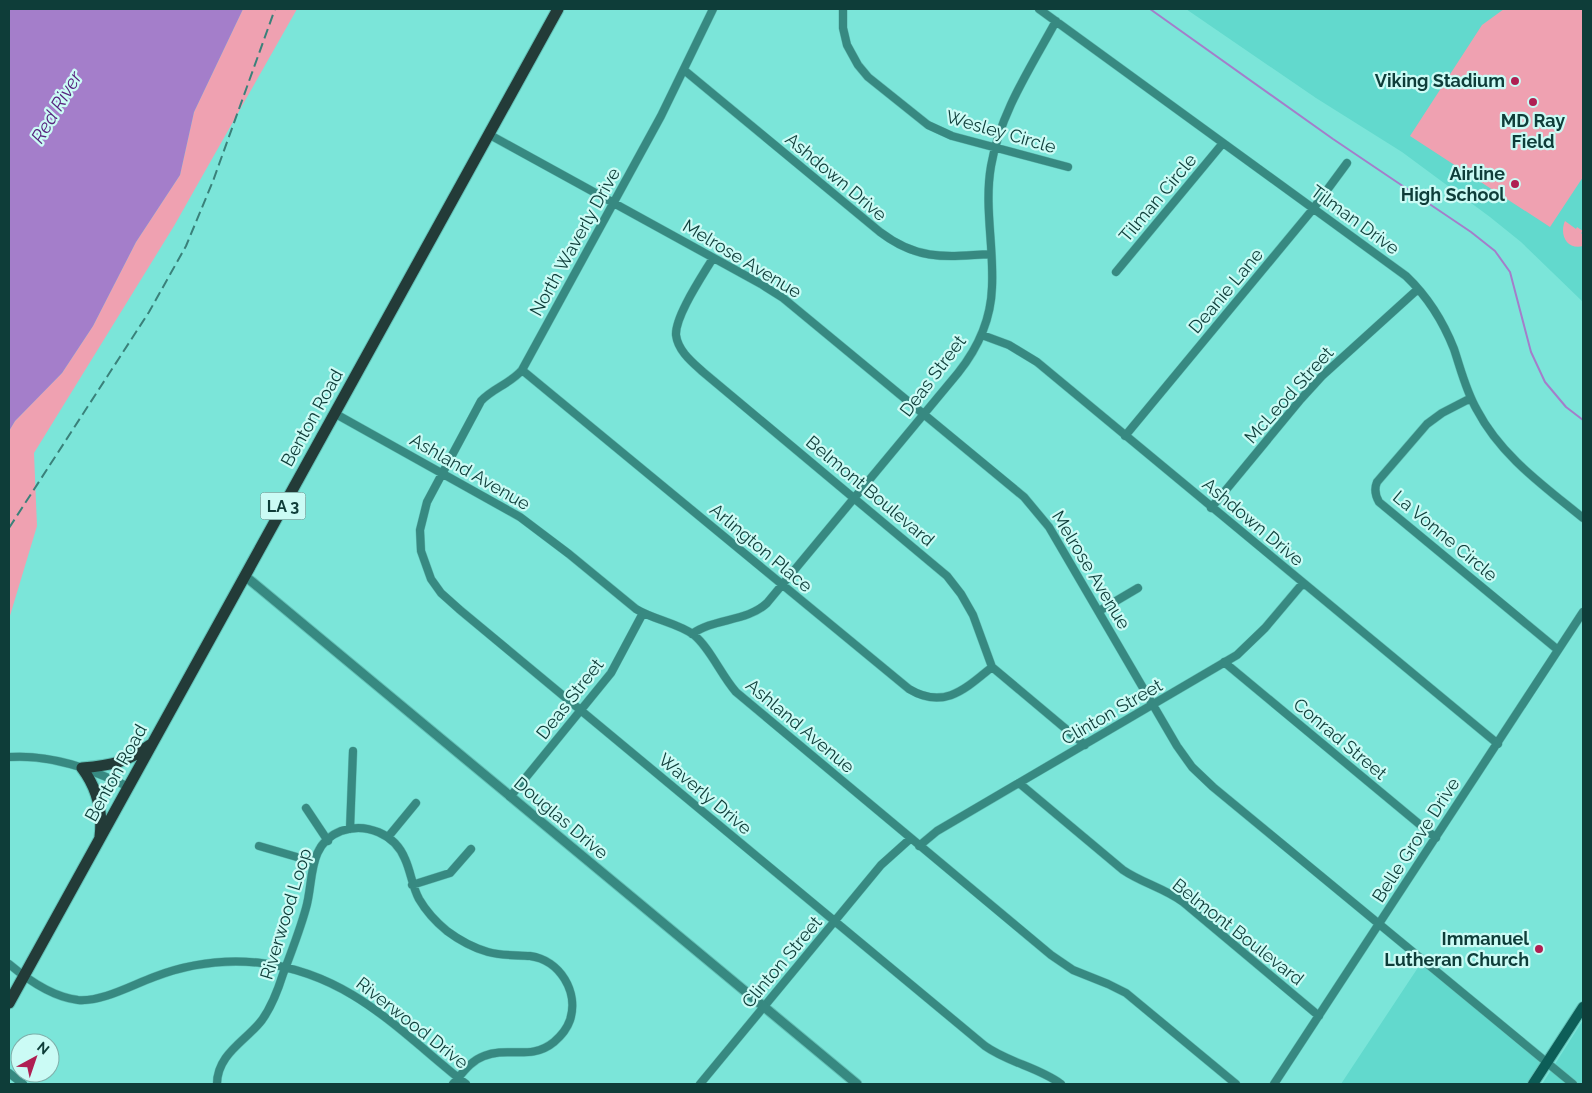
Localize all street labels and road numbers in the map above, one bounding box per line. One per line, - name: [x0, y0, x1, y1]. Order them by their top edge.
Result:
- street label: Wesley Circle: [944, 106, 1059, 157]
- street label: Ashdown Drive: [782, 128, 891, 225]
- street label: Tilman Circle: [1115, 149, 1201, 246]
- street label: North Waverly Drive: [525, 164, 624, 320]
- street label: Tilman Drive: [1307, 180, 1404, 259]
- street label: Melrose Avenue: [679, 215, 806, 302]
- street label: Deanie Lane: [1184, 244, 1267, 337]
- street label: Deas Street: [895, 331, 970, 421]
- street label: McLeod Street: [1240, 342, 1338, 447]
- street label: Benton Road: [276, 366, 347, 470]
- street label: Ashland Avenue: [407, 429, 534, 515]
- street label: Belmont Boulevard: [802, 431, 939, 550]
- street label: Ashdown Drive: [1199, 473, 1308, 570]
- street label: La Vonne Circle: [1389, 486, 1502, 586]
- road number: LA 3: [260, 492, 306, 520]
- street label: Arlington Place: [706, 499, 817, 597]
- street label: Melrose Avenue: [1048, 507, 1135, 633]
- street label: Deas Street: [532, 654, 608, 743]
- street label: Ashland Avenue: [742, 674, 859, 777]
- street label: Clinton Street: [1058, 674, 1166, 749]
- street label: Conrad Street: [1289, 694, 1391, 784]
- street label: Benton Road: [80, 721, 151, 825]
- street label: Waverly Drive: [655, 749, 756, 839]
- street label: Douglas Drive: [510, 772, 613, 863]
- street label: Belle Grove Drive: [1368, 773, 1464, 906]
- street label: Riverwood Loop: [256, 846, 315, 982]
- street label: Belmont Boulevard: [1169, 874, 1308, 989]
- street label: Clinton Street: [737, 912, 826, 1012]
- street label: Riverwood Drive: [352, 972, 473, 1073]

